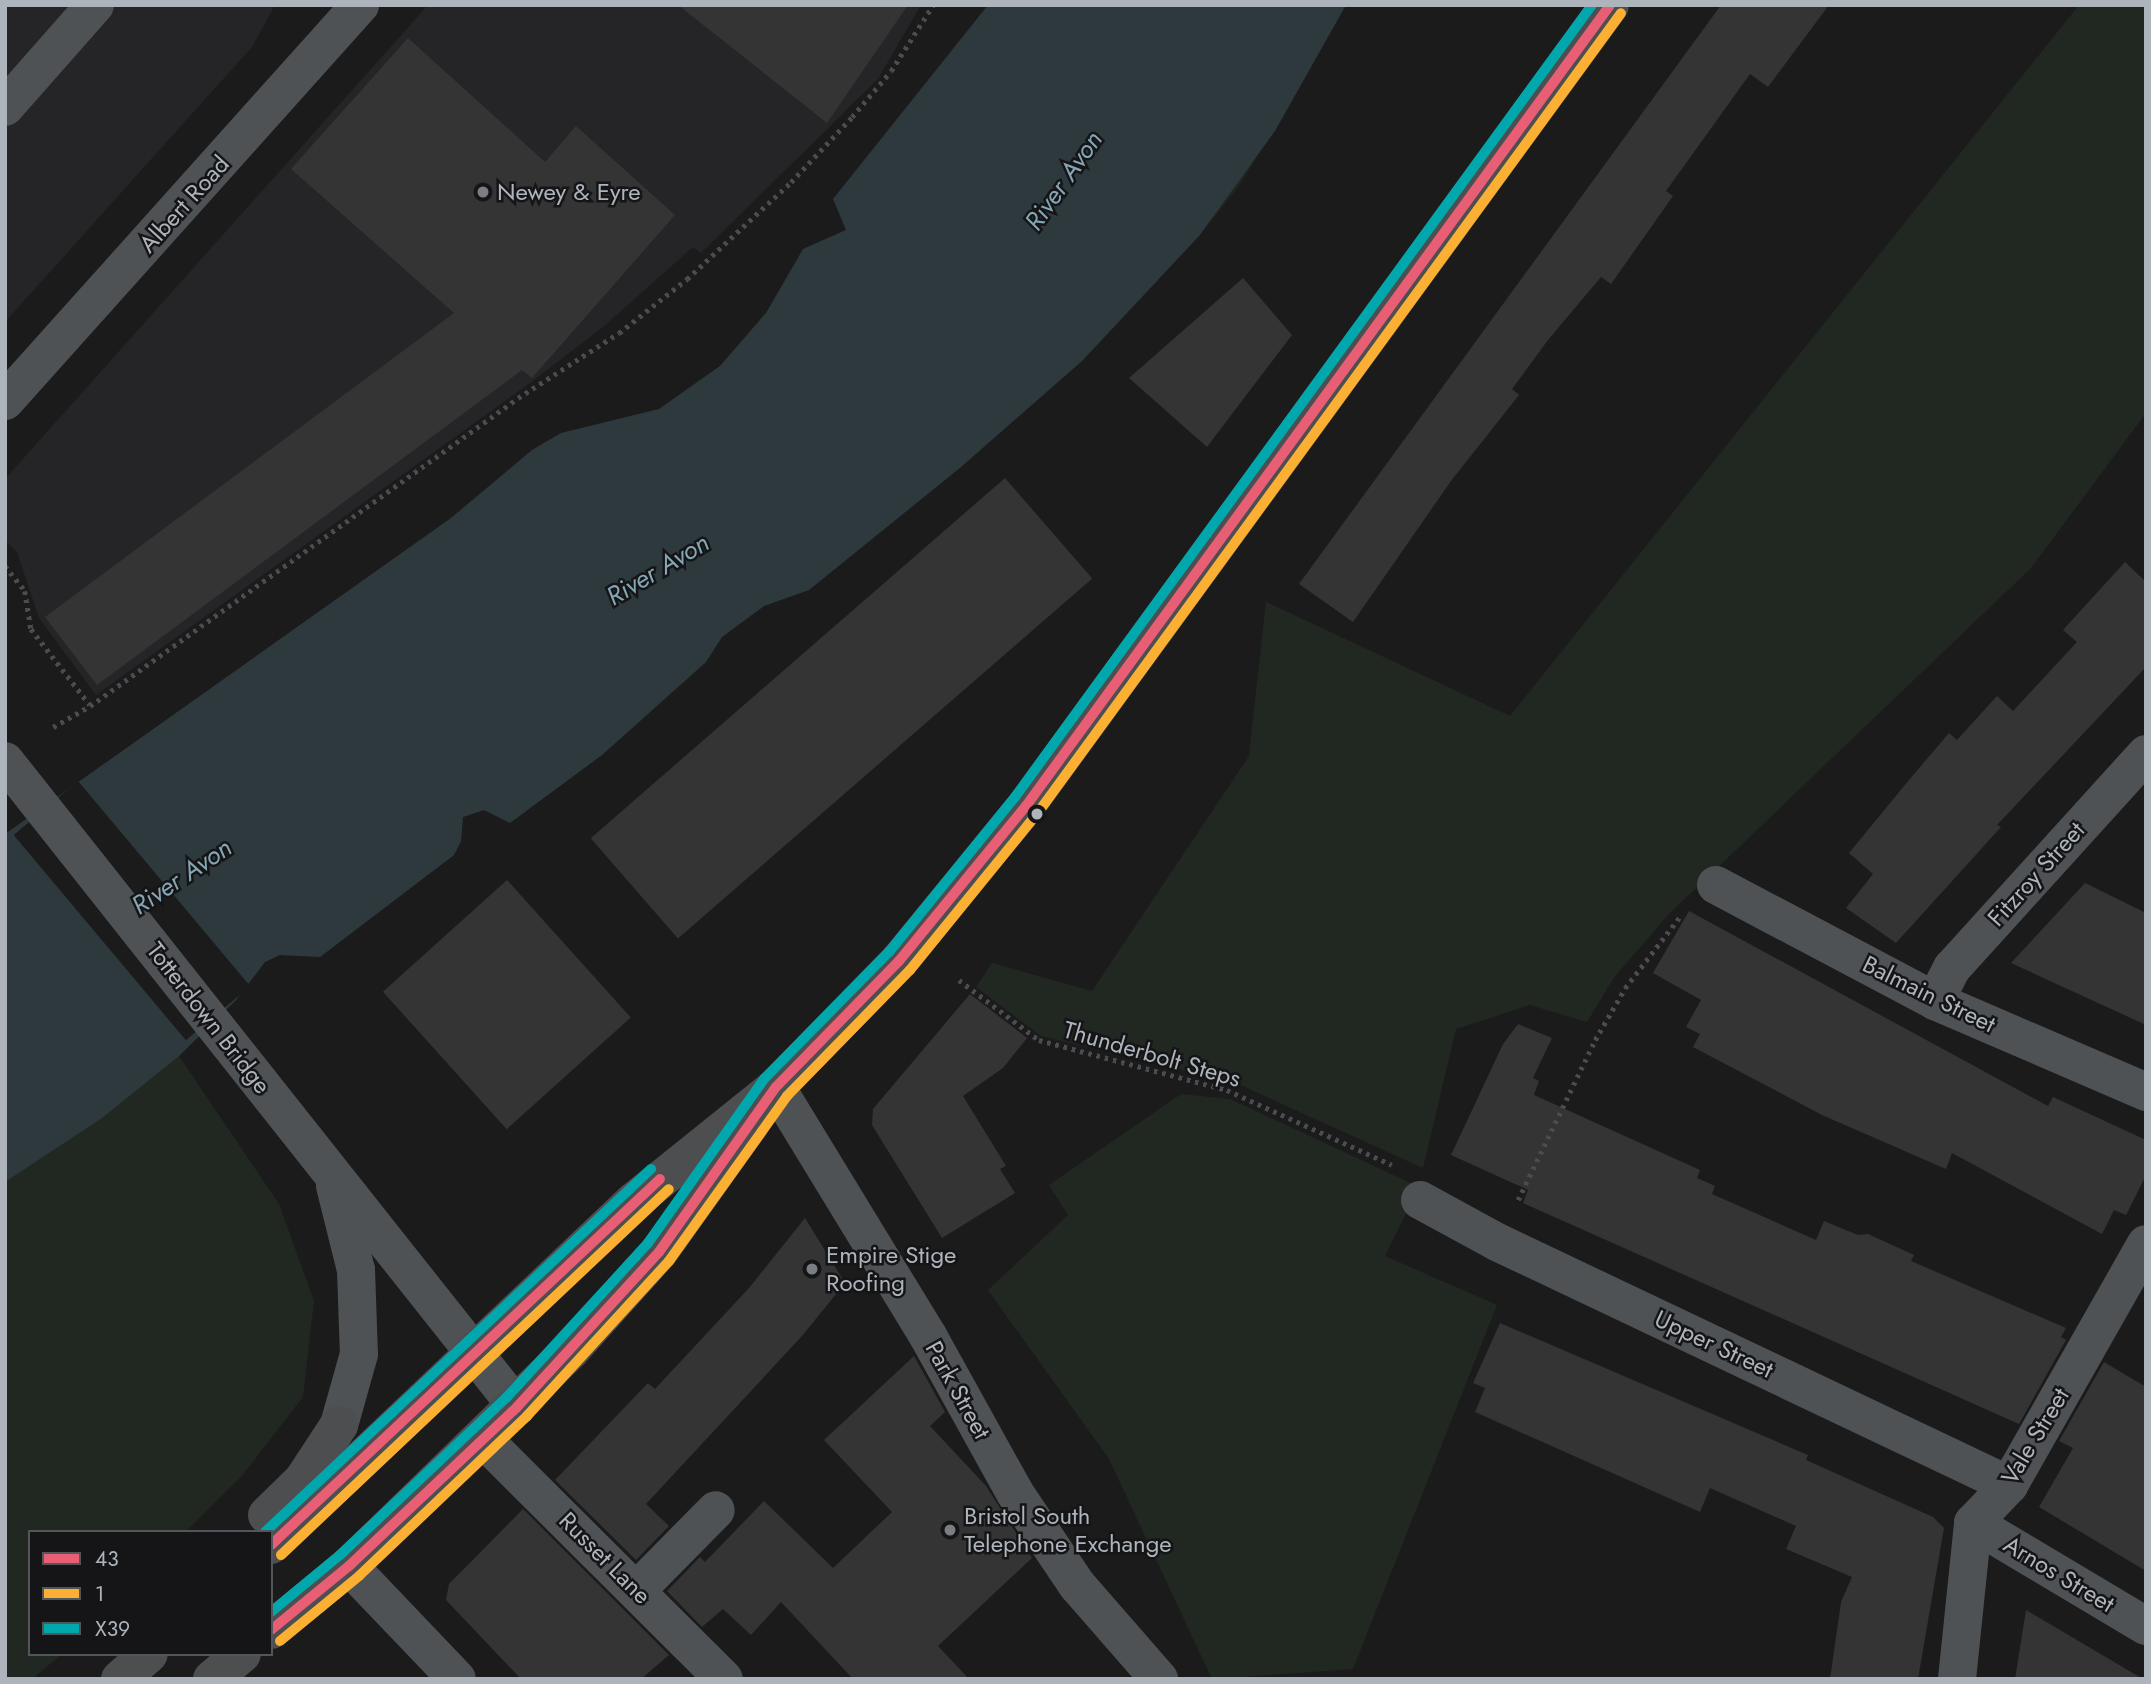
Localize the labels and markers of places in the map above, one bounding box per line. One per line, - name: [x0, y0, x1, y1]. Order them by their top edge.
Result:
- place label: Newey & Eyre: [497, 178, 641, 206]
- marker: Newey & Eyre: [475, 184, 491, 200]
- unlabelled marker: [1030, 807, 1044, 821]
- place label: Empire Stige Roofing: [826, 1241, 956, 1297]
- marker: Empire Stige Roofing: [804, 1261, 820, 1277]
- place label: Bristol South Telephone Exchange: [964, 1502, 1172, 1558]
- marker: Bristol South Telephone Exchange: [942, 1522, 958, 1538]

